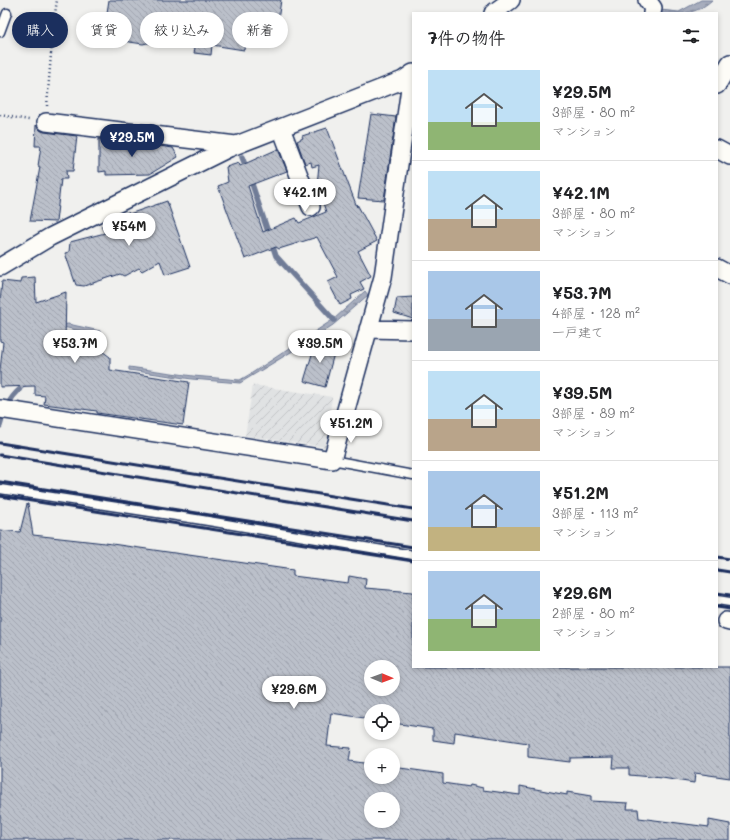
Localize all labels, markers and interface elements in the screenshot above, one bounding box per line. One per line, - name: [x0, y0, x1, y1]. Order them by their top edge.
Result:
- chip: 購入: [12, 12, 68, 48]
- chip: 賃貸: [76, 12, 132, 48]
- chip: 絞り込み: [140, 12, 224, 48]
- chip: 新着: [232, 12, 288, 48]
- icon: filters: [680, 25, 702, 47]
- text: 7件の物件: [428, 26, 505, 48]
- text: ¥29.5M: [552, 80, 612, 102]
- icon: home: [460, 86, 508, 134]
- text: 3部屋 · 80 m²: [552, 103, 635, 120]
- text: マンション: [552, 122, 616, 139]
- pin: ¥29.5M: [99, 124, 165, 158]
- text: ¥29.5M: [109, 128, 155, 145]
- pin: ¥42.1M: [272, 179, 338, 213]
- text: ¥42.1M: [552, 181, 610, 203]
- text: ¥42.1M: [283, 183, 327, 200]
- icon: home: [460, 187, 508, 235]
- text: 3部屋 · 80 m²: [552, 204, 635, 221]
- pin: ¥54M: [105, 213, 153, 247]
- text: ¥54M: [112, 217, 146, 234]
- text: マンション: [552, 223, 616, 240]
- text: ¥53.7M: [552, 281, 612, 303]
- icon: home: [460, 287, 508, 335]
- text: 4部屋 · 128 m²: [552, 304, 640, 321]
- text: 一戸建て: [552, 323, 604, 340]
- pin: ¥53.7M: [42, 330, 108, 364]
- pin: ¥39.5M: [287, 330, 353, 364]
- text: ¥53.7M: [52, 334, 98, 351]
- text: ¥39.5M: [297, 334, 343, 351]
- text: ¥39.5M: [552, 381, 612, 403]
- icon: home: [460, 387, 508, 435]
- text: 3部屋 · 89 m²: [552, 404, 635, 421]
- pin: ¥51.2M: [318, 410, 384, 444]
- text: ¥51.2M: [329, 414, 373, 431]
- text: マンション: [552, 423, 616, 440]
- text: ¥51.2M: [552, 481, 609, 503]
- icon: home: [460, 487, 508, 535]
- text: 3部屋 · 113 m²: [552, 504, 638, 521]
- text: マンション: [552, 523, 616, 540]
- text: ¥29.6M: [552, 581, 612, 603]
- icon: home: [460, 587, 508, 635]
- text: 2部屋 · 80 m²: [552, 604, 635, 621]
- text: マンション: [552, 623, 616, 640]
- north arrow: [364, 660, 400, 696]
- map controls: [364, 660, 400, 828]
- pin: ¥29.6M: [261, 676, 327, 710]
- text: ¥29.6M: [271, 680, 317, 697]
- button: locate: [364, 704, 400, 740]
- button: +: [364, 748, 400, 784]
- button: −: [364, 792, 400, 828]

